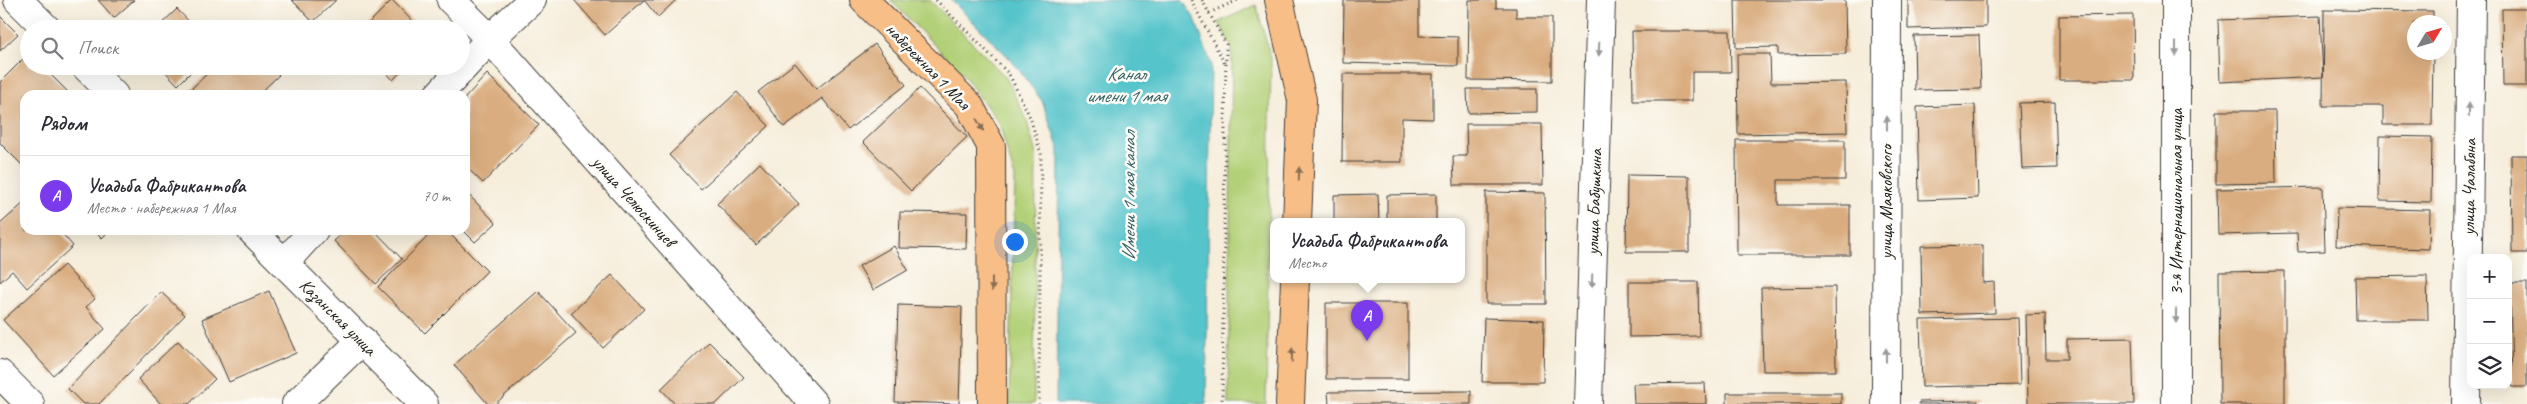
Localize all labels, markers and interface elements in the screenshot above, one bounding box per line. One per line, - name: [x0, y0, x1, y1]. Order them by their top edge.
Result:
- north arrow: [2407, 15, 2452, 60]
- street label: набережная 1 Мая: [881, 18, 976, 115]
- search box: [20, 20, 470, 75]
- icon: search: [38, 34, 66, 62]
- text: Поиск: [78, 36, 118, 60]
- one-way arrow: [1595, 41, 1603, 57]
- one-way arrow: [2172, 41, 2180, 57]
- water label: Канал имени 1 мая: [1086, 62, 1169, 108]
- one-way arrow: [2466, 102, 2474, 118]
- street label: 3-я Интернациональная улица: [2165, 107, 2187, 295]
- text: Рядом: [40, 110, 87, 136]
- one-way arrow: [1883, 115, 1891, 131]
- one-way arrow: [975, 118, 984, 132]
- water label: Имени 1 мая канал: [1117, 128, 1141, 260]
- street label: улица Чалабяна: [2457, 137, 2481, 236]
- street label: улица Маяковского: [1875, 143, 1897, 260]
- street label: улица Бабушкина: [1581, 147, 1607, 256]
- street label: улица Челюскинцев: [587, 150, 682, 253]
- one-way arrow: [1296, 165, 1304, 181]
- text: Усадьба Фабрикантова: [87, 174, 245, 198]
- text: A: [52, 186, 60, 206]
- text: 70 m: [423, 186, 450, 206]
- text: Место · набережная 1 Мая: [87, 198, 235, 218]
- popup: [1270, 218, 1465, 283]
- your location: [1002, 229, 1028, 255]
- text: Усадьба Фабрикантова: [1288, 229, 1447, 253]
- text: Место: [1288, 253, 1326, 273]
- map controls: [2467, 254, 2512, 389]
- button: +: [2467, 254, 2512, 299]
- one-way arrow: [1588, 273, 1596, 289]
- street label: Казанская улица: [294, 274, 382, 362]
- one-way arrow: [988, 277, 996, 293]
- button: −: [2467, 299, 2512, 344]
- pin: A: [1351, 300, 1383, 341]
- one-way arrow: [2172, 308, 2180, 324]
- button: layers: [2467, 344, 2512, 389]
- one-way arrow: [1288, 347, 1296, 363]
- one-way arrow: [1882, 347, 1890, 363]

